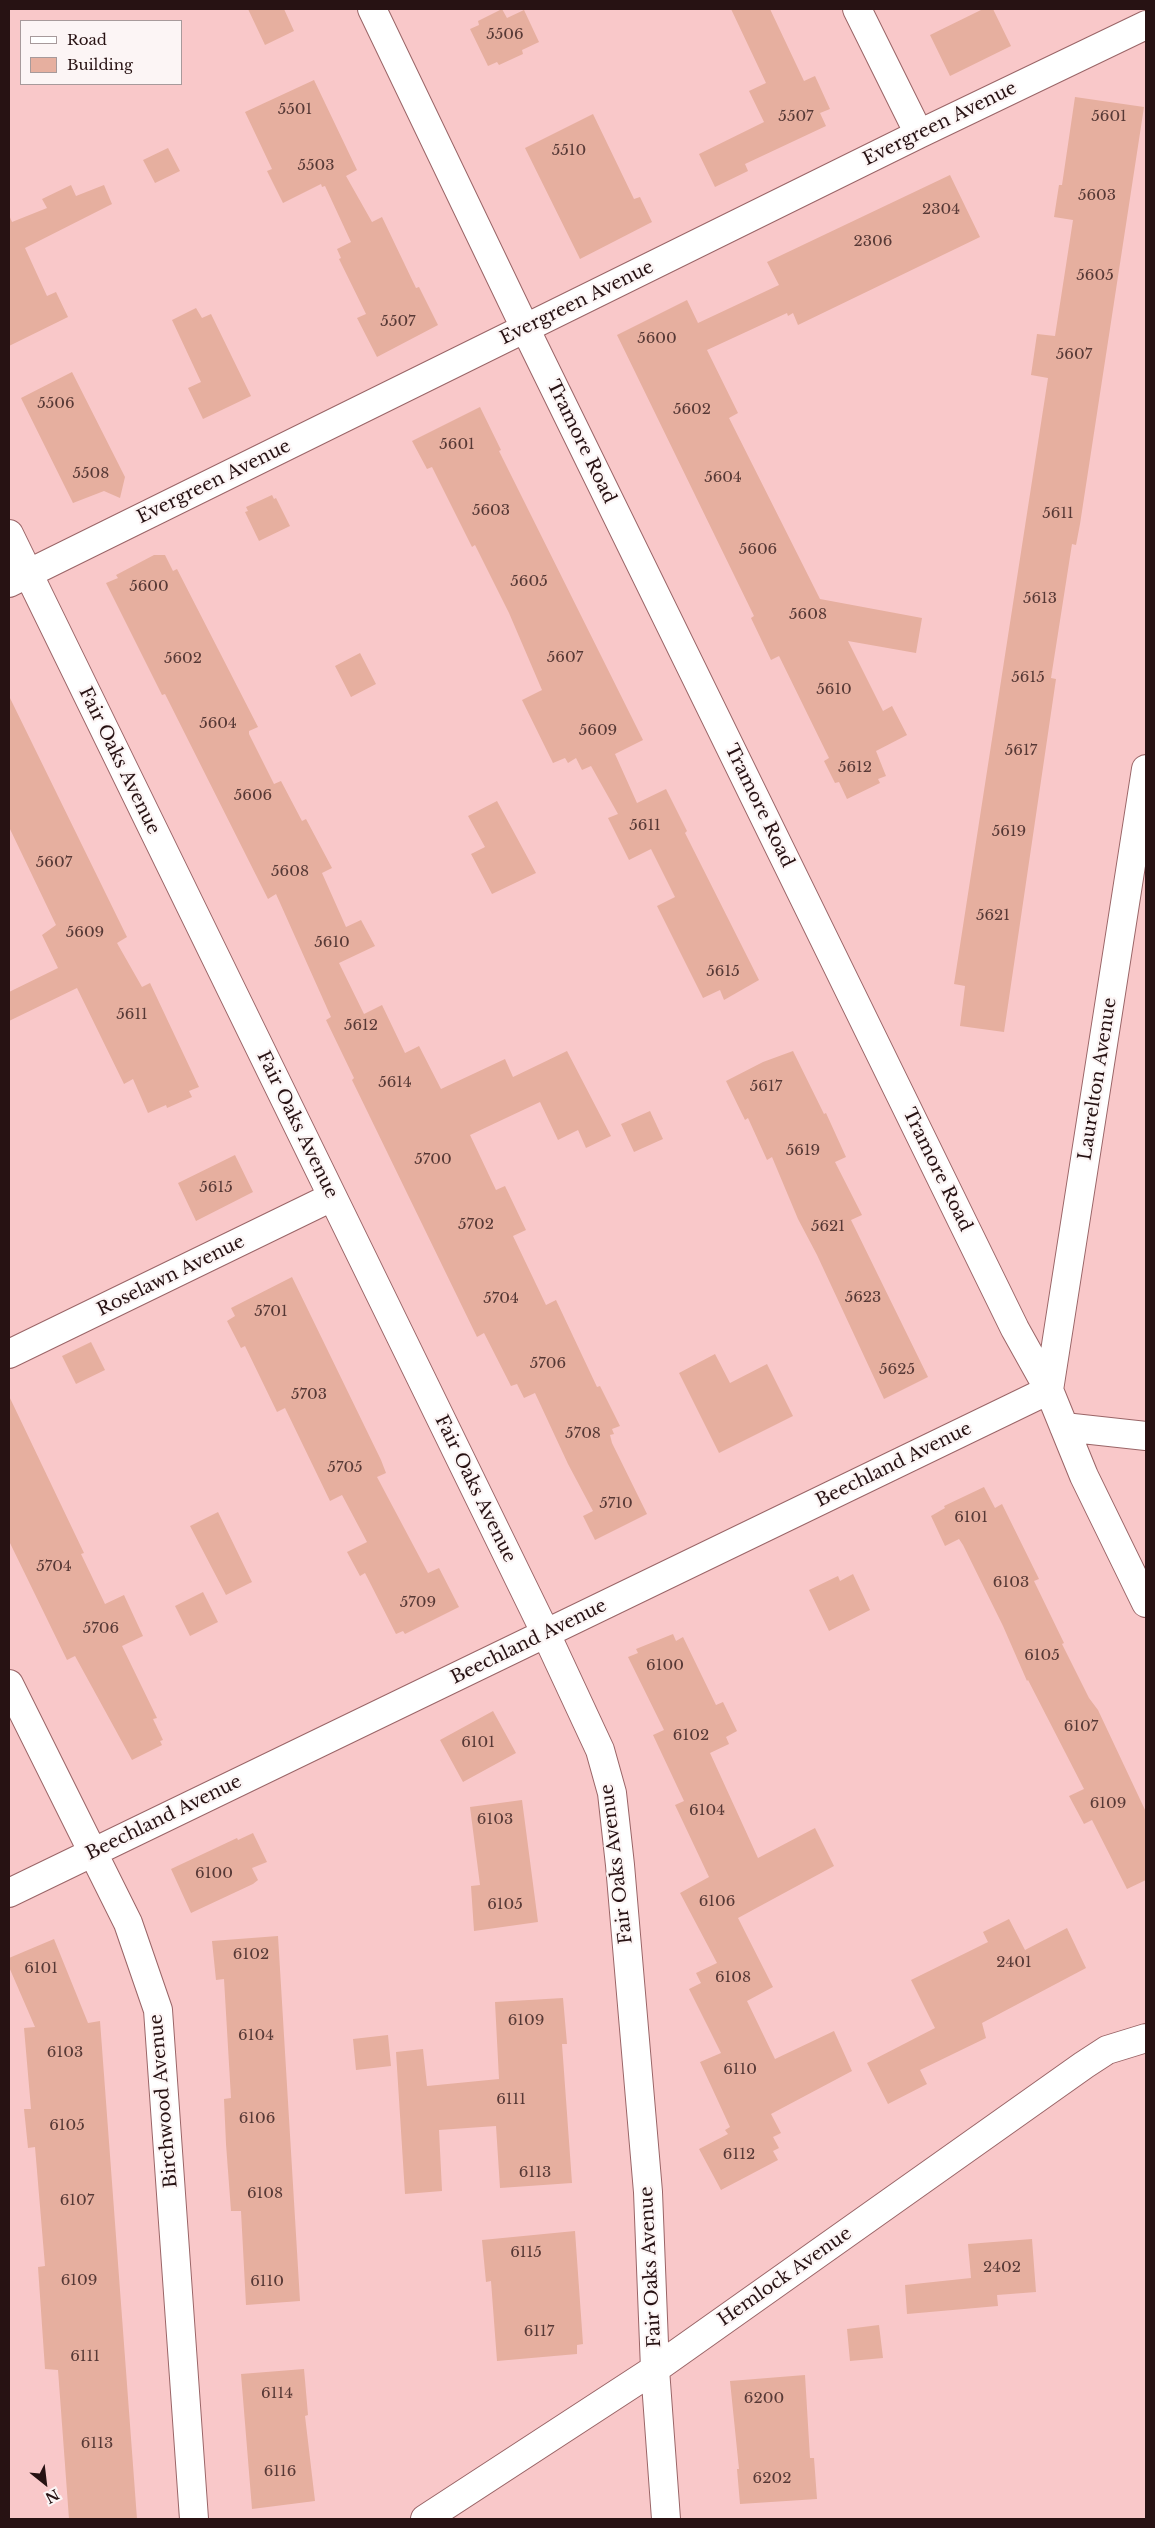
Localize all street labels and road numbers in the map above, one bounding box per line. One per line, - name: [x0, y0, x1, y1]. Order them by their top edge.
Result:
- street label: Evergreen Avenue: [860, 77, 1020, 171]
- street label: Evergreen Avenue: [497, 256, 657, 350]
- street label: Tramore Road: [542, 377, 620, 507]
- street label: Evergreen Avenue: [134, 435, 294, 529]
- street label: Fair Oaks Avenue: [74, 684, 164, 838]
- street label: Tramore Road: [720, 741, 798, 871]
- street label: Laurelton Avenue: [1074, 996, 1122, 1162]
- street label: Fair Oaks Avenue: [252, 1048, 342, 1202]
- street label: Tramore Road: [898, 1105, 976, 1235]
- street label: Roselawn Avenue: [94, 1231, 248, 1321]
- street label: Fair Oaks Avenue: [430, 1412, 520, 1566]
- street label: Beechland Avenue: [813, 1418, 975, 1512]
- street label: Beechland Avenue: [448, 1595, 610, 1689]
- street label: Beechland Avenue: [83, 1771, 245, 1865]
- street label: Fair Oaks Avenue: [596, 1783, 638, 1945]
- street label: Birchwood Avenue: [146, 2013, 182, 2189]
- street label: Fair Oaks Avenue: [636, 2186, 666, 2348]
- street label: Hemlock Avenue: [714, 2223, 856, 2331]

